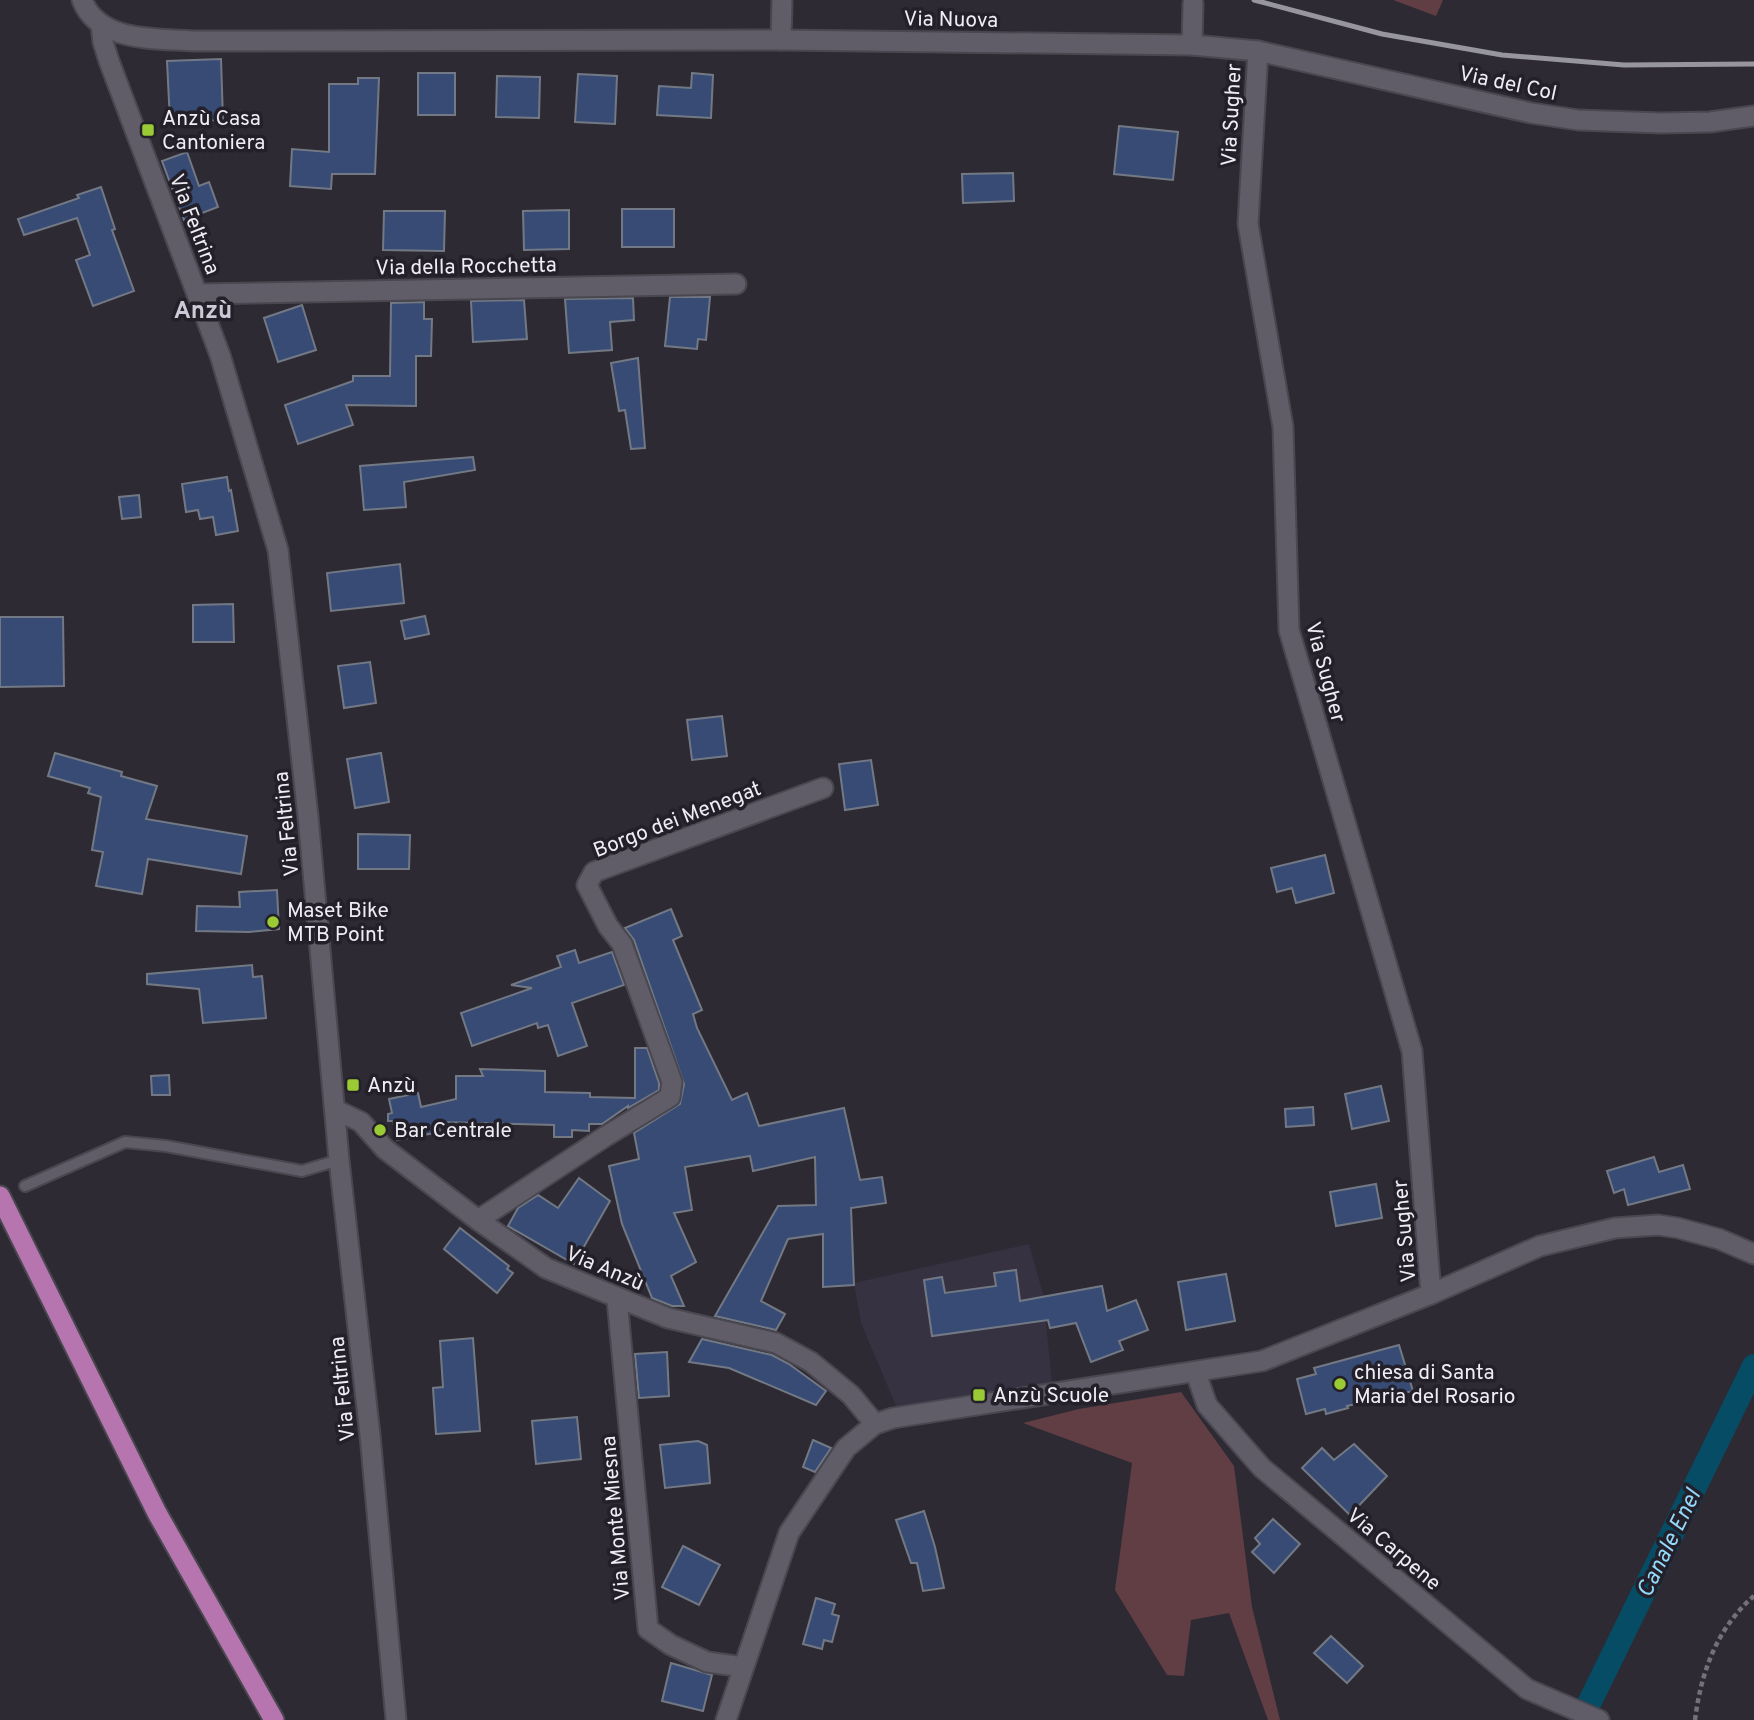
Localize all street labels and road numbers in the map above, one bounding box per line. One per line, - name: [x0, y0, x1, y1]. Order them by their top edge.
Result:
- street label: Via Nuova: [903, 6, 998, 35]
- street label: Via del Col: [1456, 61, 1559, 108]
- street label: Via Sugher: [1216, 63, 1249, 167]
- street label: Via Feltrina: [162, 170, 225, 279]
- street label: Via della Rocchetta: [375, 252, 557, 283]
- street label: Via Sugher: [1298, 619, 1351, 726]
- street label: Via Feltrina: [269, 770, 306, 878]
- street label: Borgo dei Menegat: [590, 776, 765, 865]
- street label: Via Sugher: [1388, 1178, 1423, 1283]
- street label: Via Anzù: [561, 1241, 648, 1298]
- street label: Via Feltrina: [325, 1335, 362, 1443]
- street label: Via Monte Miesna: [596, 1434, 637, 1601]
- street label: Via Carpene: [1340, 1503, 1446, 1597]

